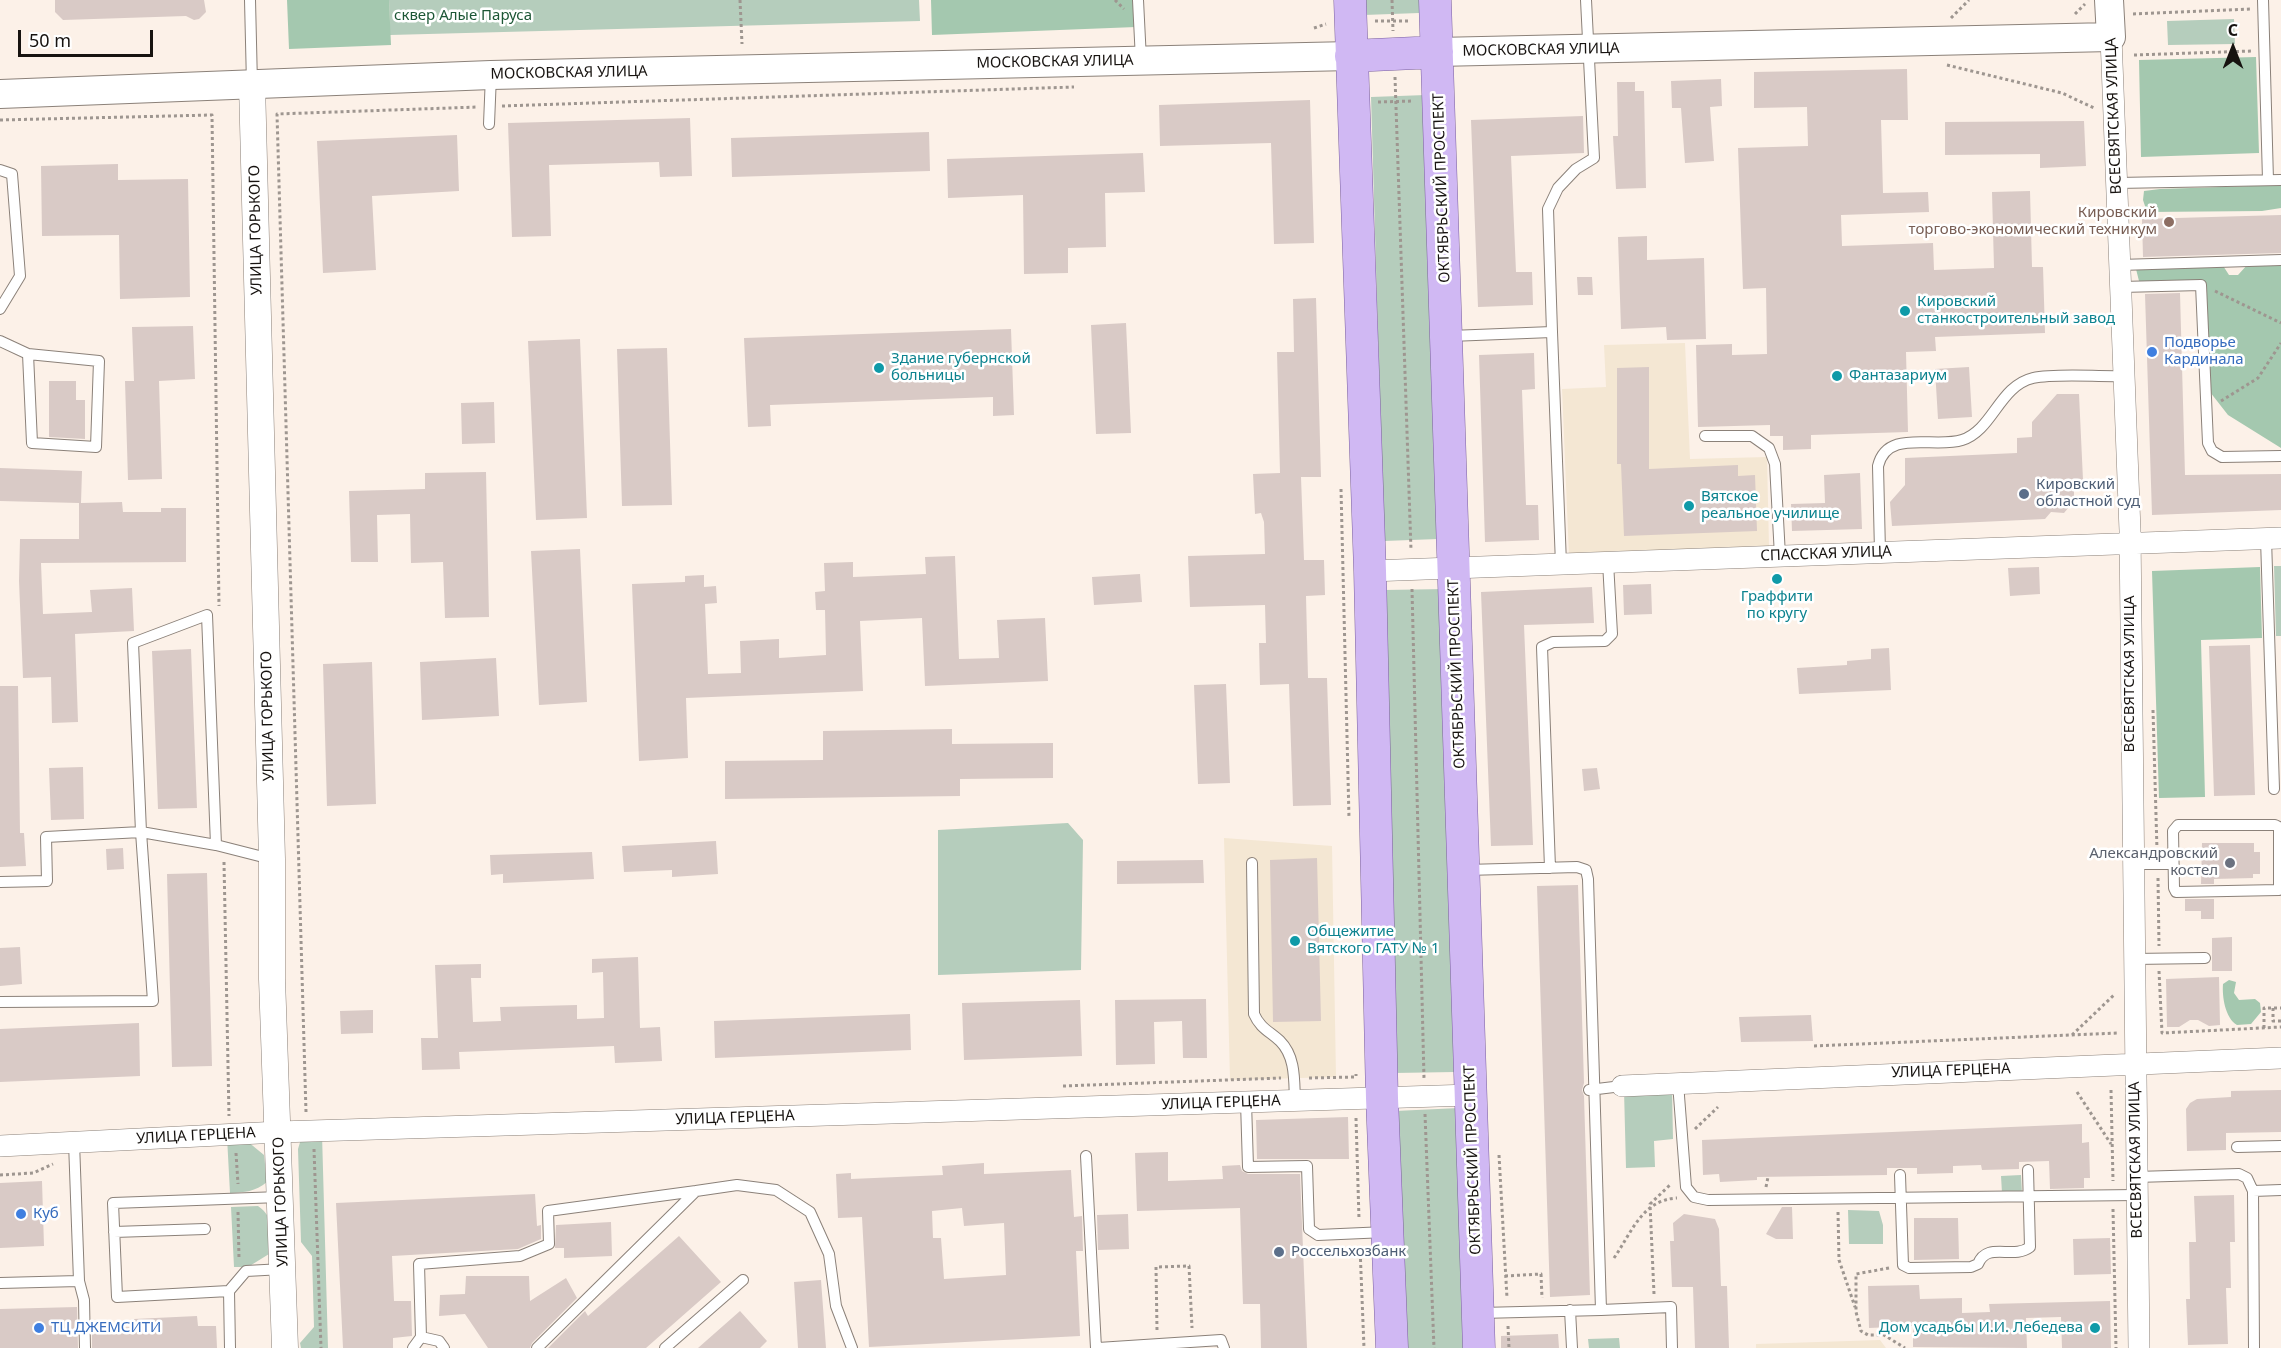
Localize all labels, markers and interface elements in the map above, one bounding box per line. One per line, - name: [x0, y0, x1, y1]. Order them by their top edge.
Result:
- park label: сквер Алые Паруса: [394, 7, 532, 25]
- scale bar: [21, 18, 156, 56]
- north arrow: [2203, 18, 2263, 78]
- text: С: [2228, 19, 2238, 41]
- text: 50 m: [29, 28, 71, 52]
- street label: ВСЕСВЯТСКАЯ УЛИЦА: [2102, 37, 2126, 195]
- street label: МОСКОВСКАЯ УЛИЦА: [1462, 40, 1620, 60]
- street label: МОСКОВСКАЯ УЛИЦА: [976, 52, 1134, 72]
- street label: МОСКОВСКАЯ УЛИЦА: [490, 63, 648, 83]
- street label: ОКТЯБРЬСКИЙ ПРОСПЕКТ: [1430, 93, 1454, 283]
- street label: УЛИЦА ГОРЬКОГО: [246, 165, 266, 295]
- place label: Кировский торгово-экономический техникум: [1909, 204, 2157, 239]
- marker: Кировский торгово-экономический техникум: [2162, 215, 2176, 229]
- place label: Кировский станкостроительный завод: [1917, 293, 2115, 328]
- marker: Кировский станкостроительный завод: [1898, 304, 1912, 318]
- place label: Подворье Кардинала: [2164, 334, 2244, 369]
- marker: Подворье Кардинала: [2145, 345, 2159, 359]
- place label: Здание губернской больницы: [891, 350, 1031, 385]
- marker: Здание губернской больницы: [872, 361, 886, 375]
- place label: Фантазариум: [1849, 367, 1947, 385]
- marker: Фантазариум: [1830, 369, 1844, 383]
- place label: Кировский областной суд: [2036, 476, 2140, 511]
- marker: Кировский областной суд: [2017, 487, 2031, 501]
- place label: Вятское реальное училище: [1701, 488, 1840, 523]
- marker: Вятское реальное училище: [1682, 499, 1696, 513]
- street label: СПАССКАЯ УЛИЦА: [1760, 543, 1892, 565]
- marker: Граффити по кругу: [1770, 572, 1784, 586]
- street label: ОКТЯБРЬСКИЙ ПРОСПЕКТ: [1445, 579, 1469, 769]
- place label: Граффити по кругу: [1741, 588, 1813, 623]
- street label: ВСЕСВЯТСКАЯ УЛИЦА: [2121, 595, 2139, 753]
- street label: УЛИЦА ГОРЬКОГО: [258, 651, 278, 781]
- place label: Александровский костел: [2089, 845, 2218, 880]
- marker: Александровский костел: [2223, 856, 2237, 870]
- place label: Общежитие Вятского ГАТУ № 1: [1307, 923, 1440, 958]
- marker: Общежитие Вятского ГАТУ № 1: [1288, 934, 1302, 948]
- street label: УЛИЦА ГЕРЦЕНА: [1891, 1060, 2011, 1082]
- street label: ОКТЯБРЬСКИЙ ПРОСПЕКТ: [1461, 1065, 1485, 1255]
- street label: ВСЕСВЯТСКАЯ УЛИЦА: [2126, 1081, 2146, 1239]
- street label: УЛИЦА ГЕРЦЕНА: [1161, 1092, 1281, 1114]
- street label: УЛИЦА ГЕРЦЕНА: [675, 1107, 795, 1129]
- street label: УЛИЦА ГЕРЦЕНА: [136, 1124, 256, 1148]
- street label: УЛИЦА ГОРЬКОГО: [270, 1137, 292, 1267]
- place label: Куб: [33, 1205, 59, 1223]
- marker: Куб: [14, 1207, 28, 1221]
- place label: Россельхозбанк: [1291, 1243, 1406, 1261]
- marker: Россельхозбанк: [1272, 1245, 1286, 1259]
- place label: ТЦ ДЖЕМСИТИ: [51, 1319, 161, 1337]
- place label: Дом усадьбы И.И. Лебедева: [1879, 1319, 2083, 1337]
- marker: ТЦ ДЖЕМСИТИ: [32, 1321, 46, 1335]
- marker: Дом усадьбы И.И. Лебедева: [2088, 1321, 2102, 1335]

